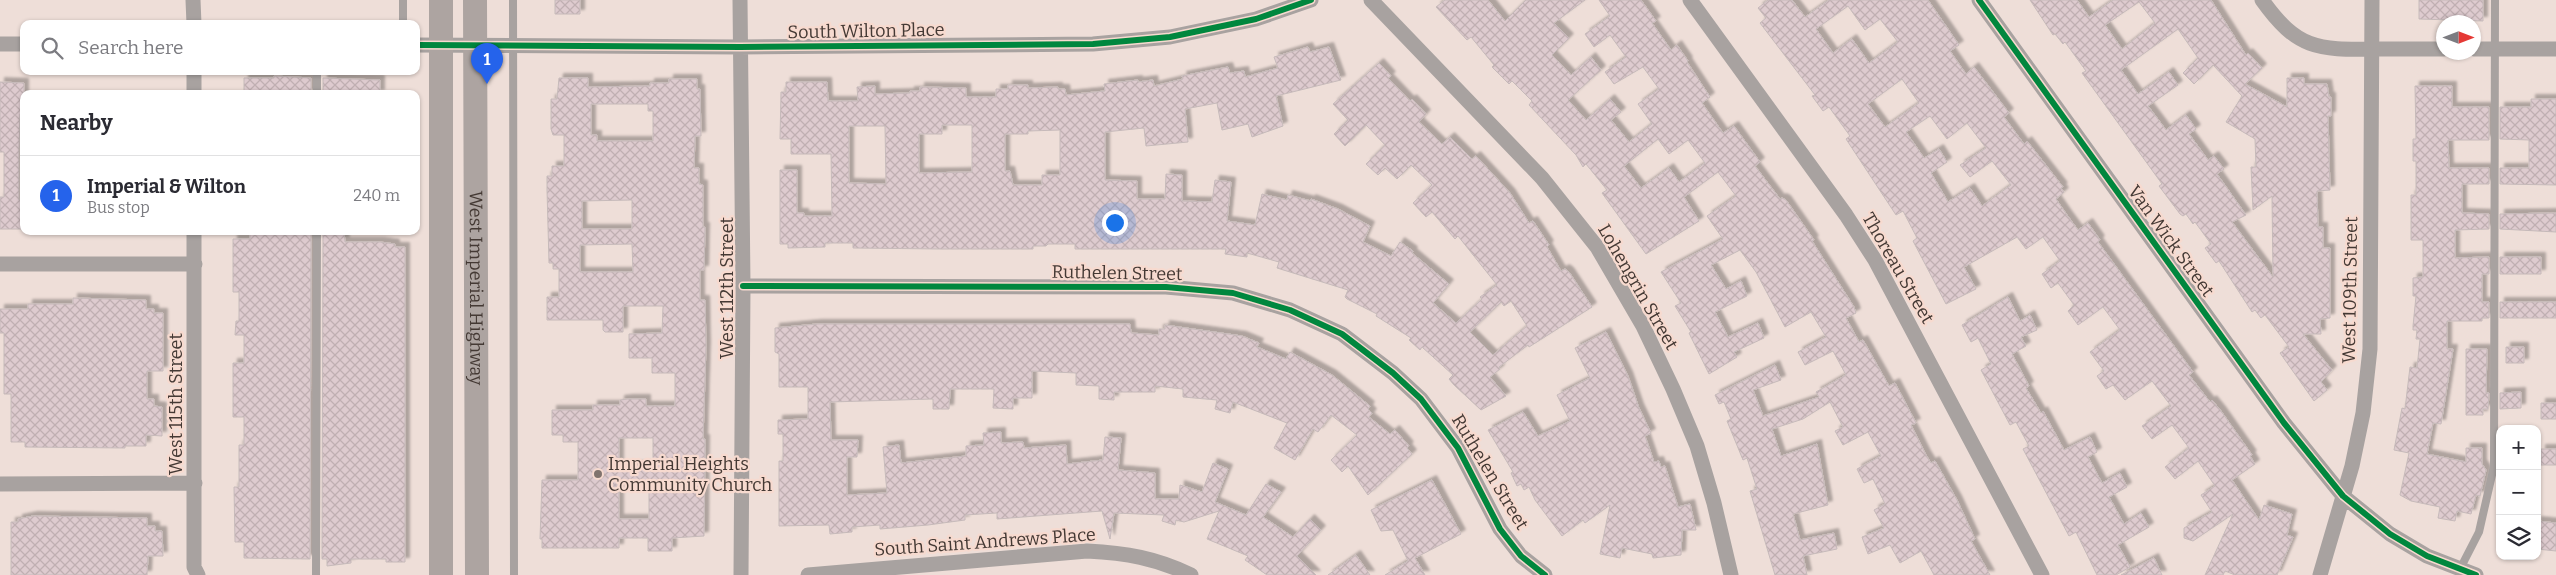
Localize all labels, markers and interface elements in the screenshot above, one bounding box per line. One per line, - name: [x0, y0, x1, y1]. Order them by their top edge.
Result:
- north arrow: [2436, 15, 2481, 60]
- street label: South Wilton Place: [787, 19, 945, 43]
- search box: [20, 20, 420, 75]
- icon: search: [38, 34, 66, 62]
- text: Search here: [78, 36, 183, 59]
- pin: 1: [471, 43, 503, 84]
- text: Nearby: [40, 110, 113, 136]
- text: Imperial & Wilton: [87, 175, 246, 198]
- street label: Van Wick Street: [2123, 181, 2219, 301]
- text: 1: [53, 186, 59, 205]
- text: 240 m: [353, 186, 400, 205]
- street label: West Imperial Highway: [465, 191, 487, 386]
- text: Bus stop: [87, 198, 150, 217]
- street label: Thoreau Street: [1857, 209, 1939, 328]
- your location: [1102, 210, 1128, 236]
- street label: West 109th Street: [2338, 216, 2362, 364]
- street label: West 112th Street: [716, 217, 738, 359]
- street label: Lohengrin Street: [1593, 220, 1683, 354]
- street label: Ruthelen Street: [1051, 261, 1183, 285]
- street label: West 115th Street: [165, 333, 187, 475]
- street label: Ruthelen Street: [1447, 410, 1533, 534]
- map controls: [2496, 425, 2541, 560]
- button: +: [2496, 425, 2541, 470]
- place label: Imperial Heights Community Church: [608, 453, 772, 496]
- marker: Imperial Heights Community Church: [592, 468, 604, 480]
- button: −: [2496, 470, 2541, 515]
- button: layers: [2496, 515, 2541, 560]
- street label: South Saint Andrews Place: [873, 523, 1097, 561]

